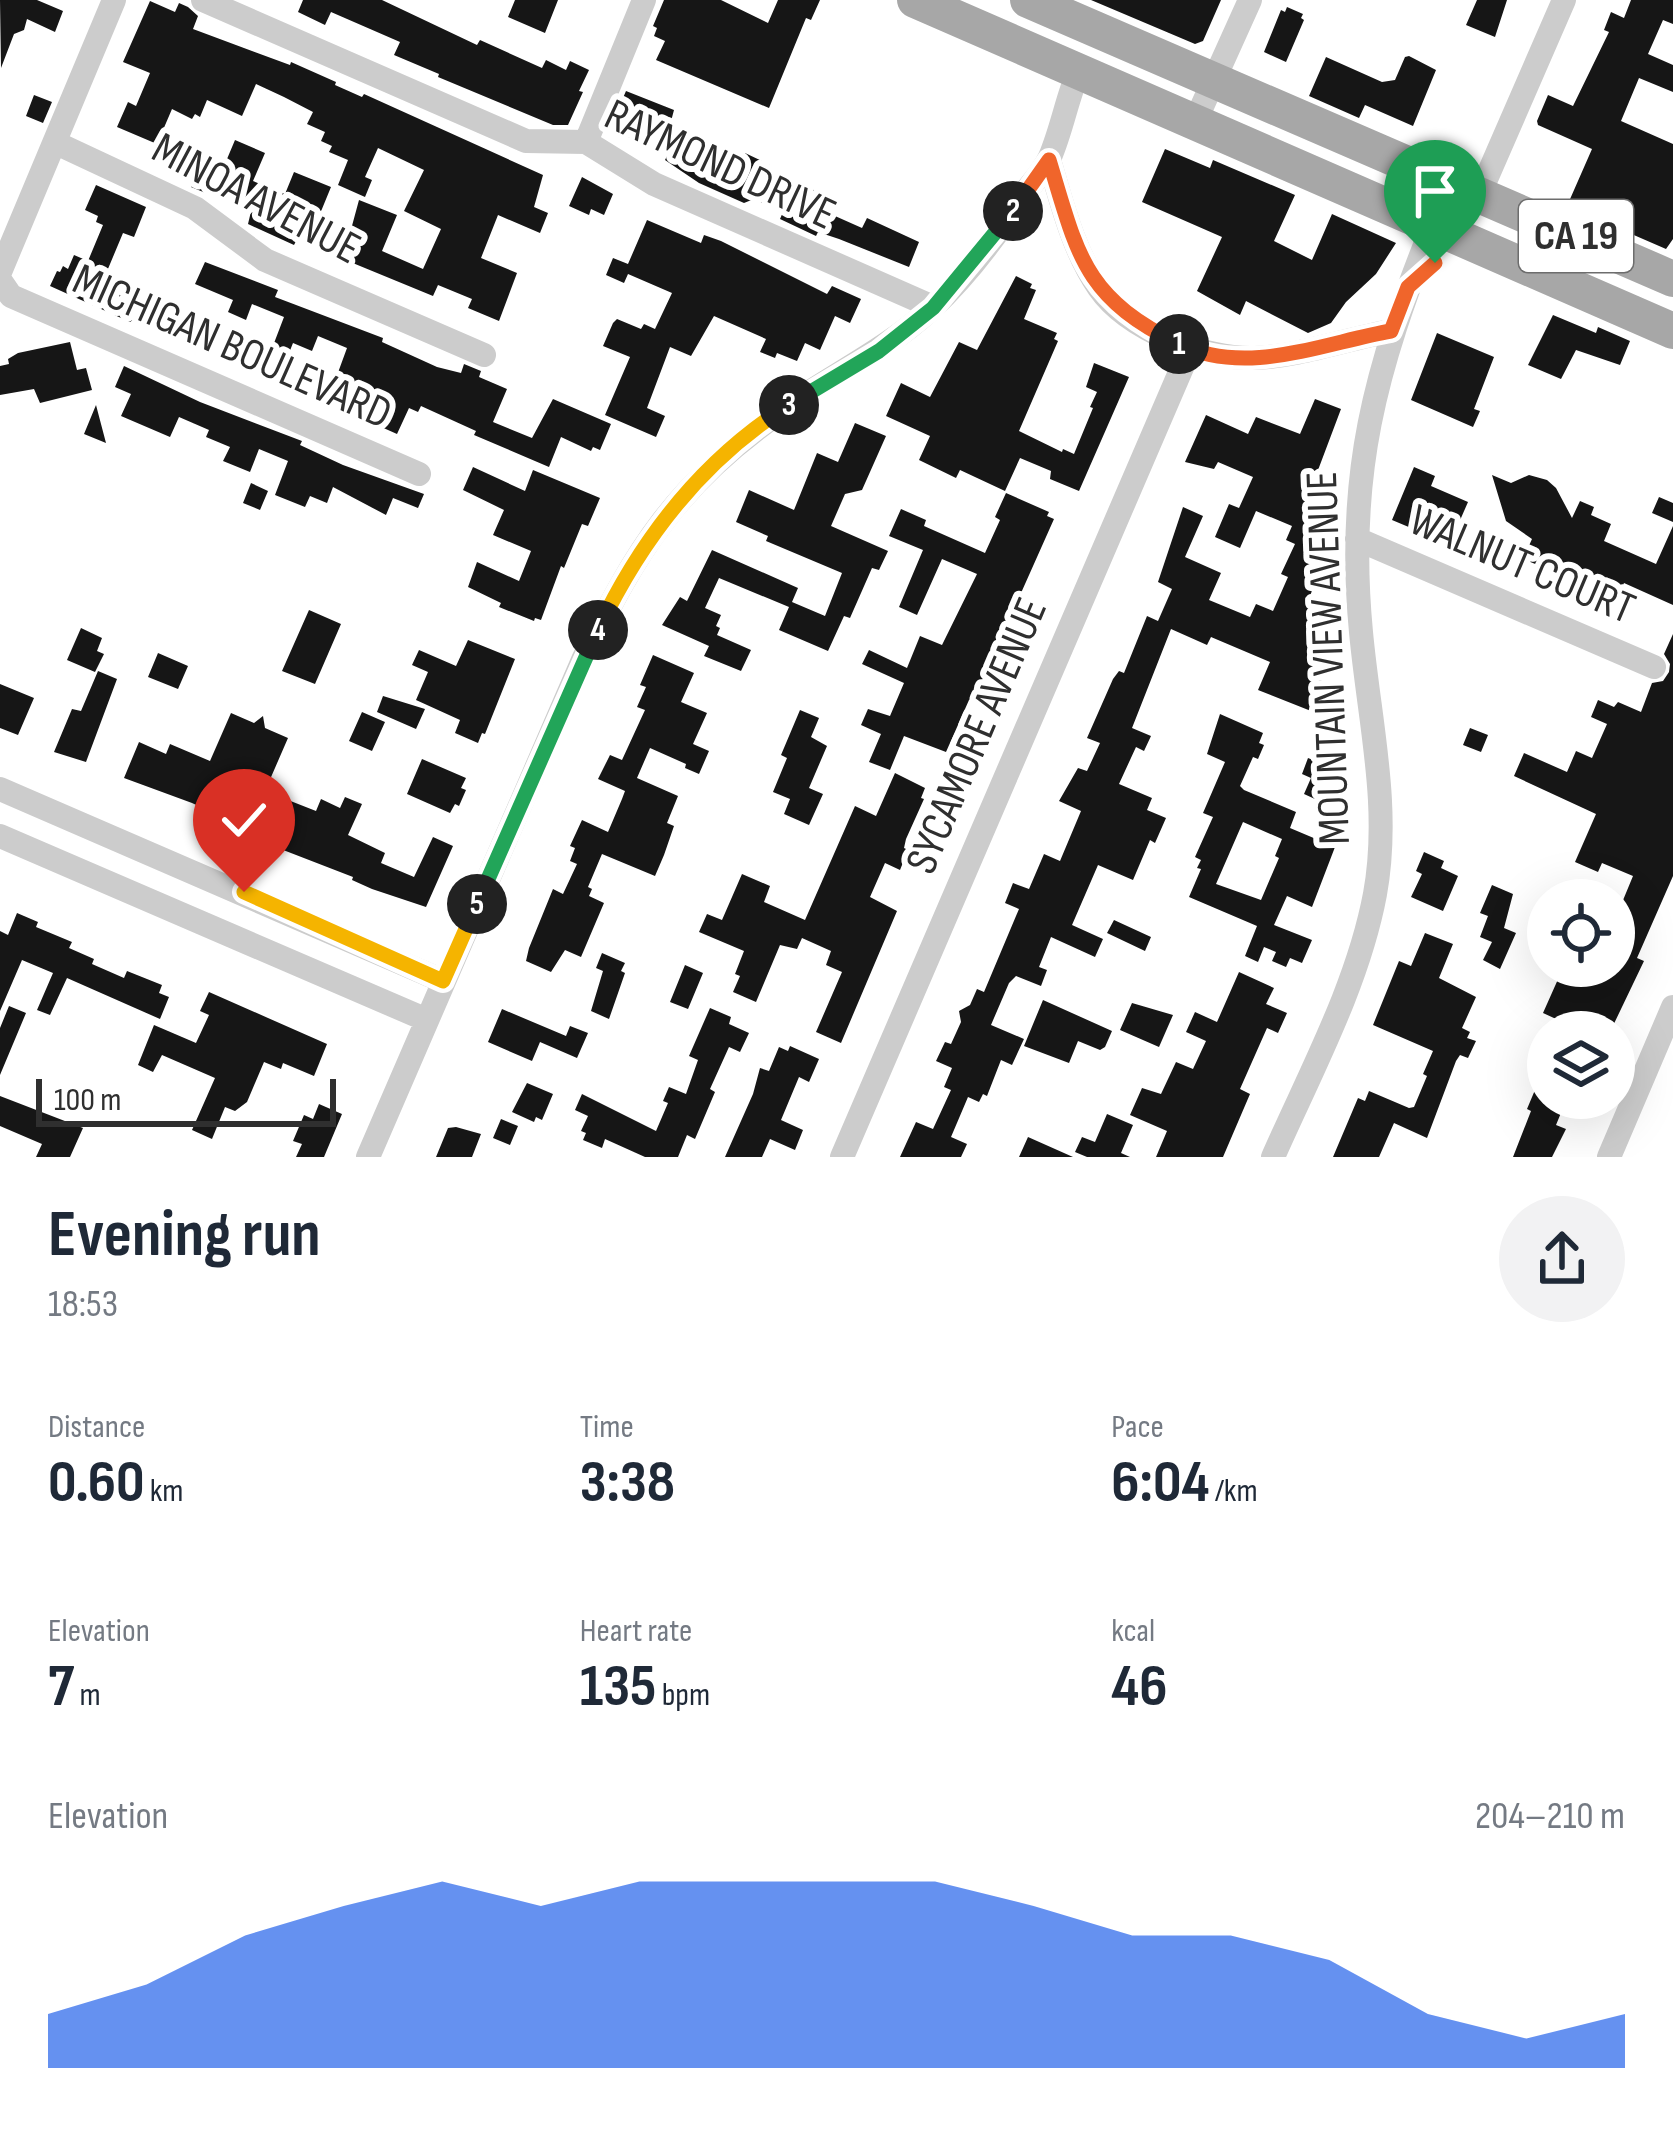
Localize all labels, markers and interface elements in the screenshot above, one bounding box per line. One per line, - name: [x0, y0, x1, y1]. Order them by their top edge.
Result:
- street label: RAYMOND DRIVE: [596, 88, 844, 242]
- street label: MINOA AVENUE: [143, 121, 369, 277]
- pin: [1384, 140, 1486, 263]
- icon: arrive: [1402, 158, 1468, 224]
- pin: 2: [983, 181, 1043, 241]
- text: 2: [1006, 191, 1020, 231]
- road number: CA 19: [1519, 200, 1633, 272]
- street label: MICHIGAN BOULEVARD: [64, 252, 400, 442]
- pin: 1: [1149, 314, 1209, 374]
- text: 1: [1173, 324, 1185, 364]
- pin: 3: [759, 375, 819, 435]
- text: 3: [782, 385, 796, 425]
- street label: MOUNTAIN VIEW AVENUE: [1295, 470, 1363, 846]
- street label: WALNUT COURT: [1401, 493, 1643, 637]
- street label: SYCAMORE AVENUE: [894, 590, 1060, 882]
- pin: 4: [568, 600, 628, 660]
- text: 4: [590, 610, 606, 650]
- pin: [193, 769, 295, 892]
- icon: check: [211, 787, 277, 853]
- pin: 5: [447, 874, 507, 934]
- map controls: [1527, 879, 1635, 1119]
- button: locate: [1527, 879, 1635, 987]
- text: 5: [470, 884, 484, 924]
- button: layers: [1527, 1011, 1635, 1119]
- scale bar: [36, 1073, 336, 1126]
- text: 100 m: [54, 1080, 121, 1120]
- text: Evening run: [48, 1196, 321, 1275]
- button: share: [1499, 1196, 1625, 1322]
- text: 18:53: [48, 1281, 118, 1328]
- text: Distance: [48, 1407, 145, 1447]
- text: Time: [580, 1407, 634, 1447]
- text: Pace: [1111, 1407, 1164, 1447]
- text: 0.60: [48, 1447, 144, 1519]
- text: 3:38: [580, 1447, 675, 1519]
- text: 6:04: [1111, 1447, 1209, 1519]
- text: km: [144, 1471, 184, 1511]
- text: /km: [1209, 1471, 1258, 1511]
- text: Elevation: [48, 1611, 150, 1651]
- text: Heart rate: [580, 1611, 692, 1651]
- text: kcal: [1111, 1611, 1155, 1651]
- text: 7: [48, 1651, 74, 1723]
- text: 135: [580, 1651, 656, 1723]
- text: 46: [1111, 1651, 1168, 1723]
- text: m: [74, 1675, 101, 1715]
- text: bpm: [656, 1675, 710, 1715]
- text: Elevation: [48, 1793, 168, 1840]
- text: 204–210 m: [1475, 1793, 1625, 1840]

